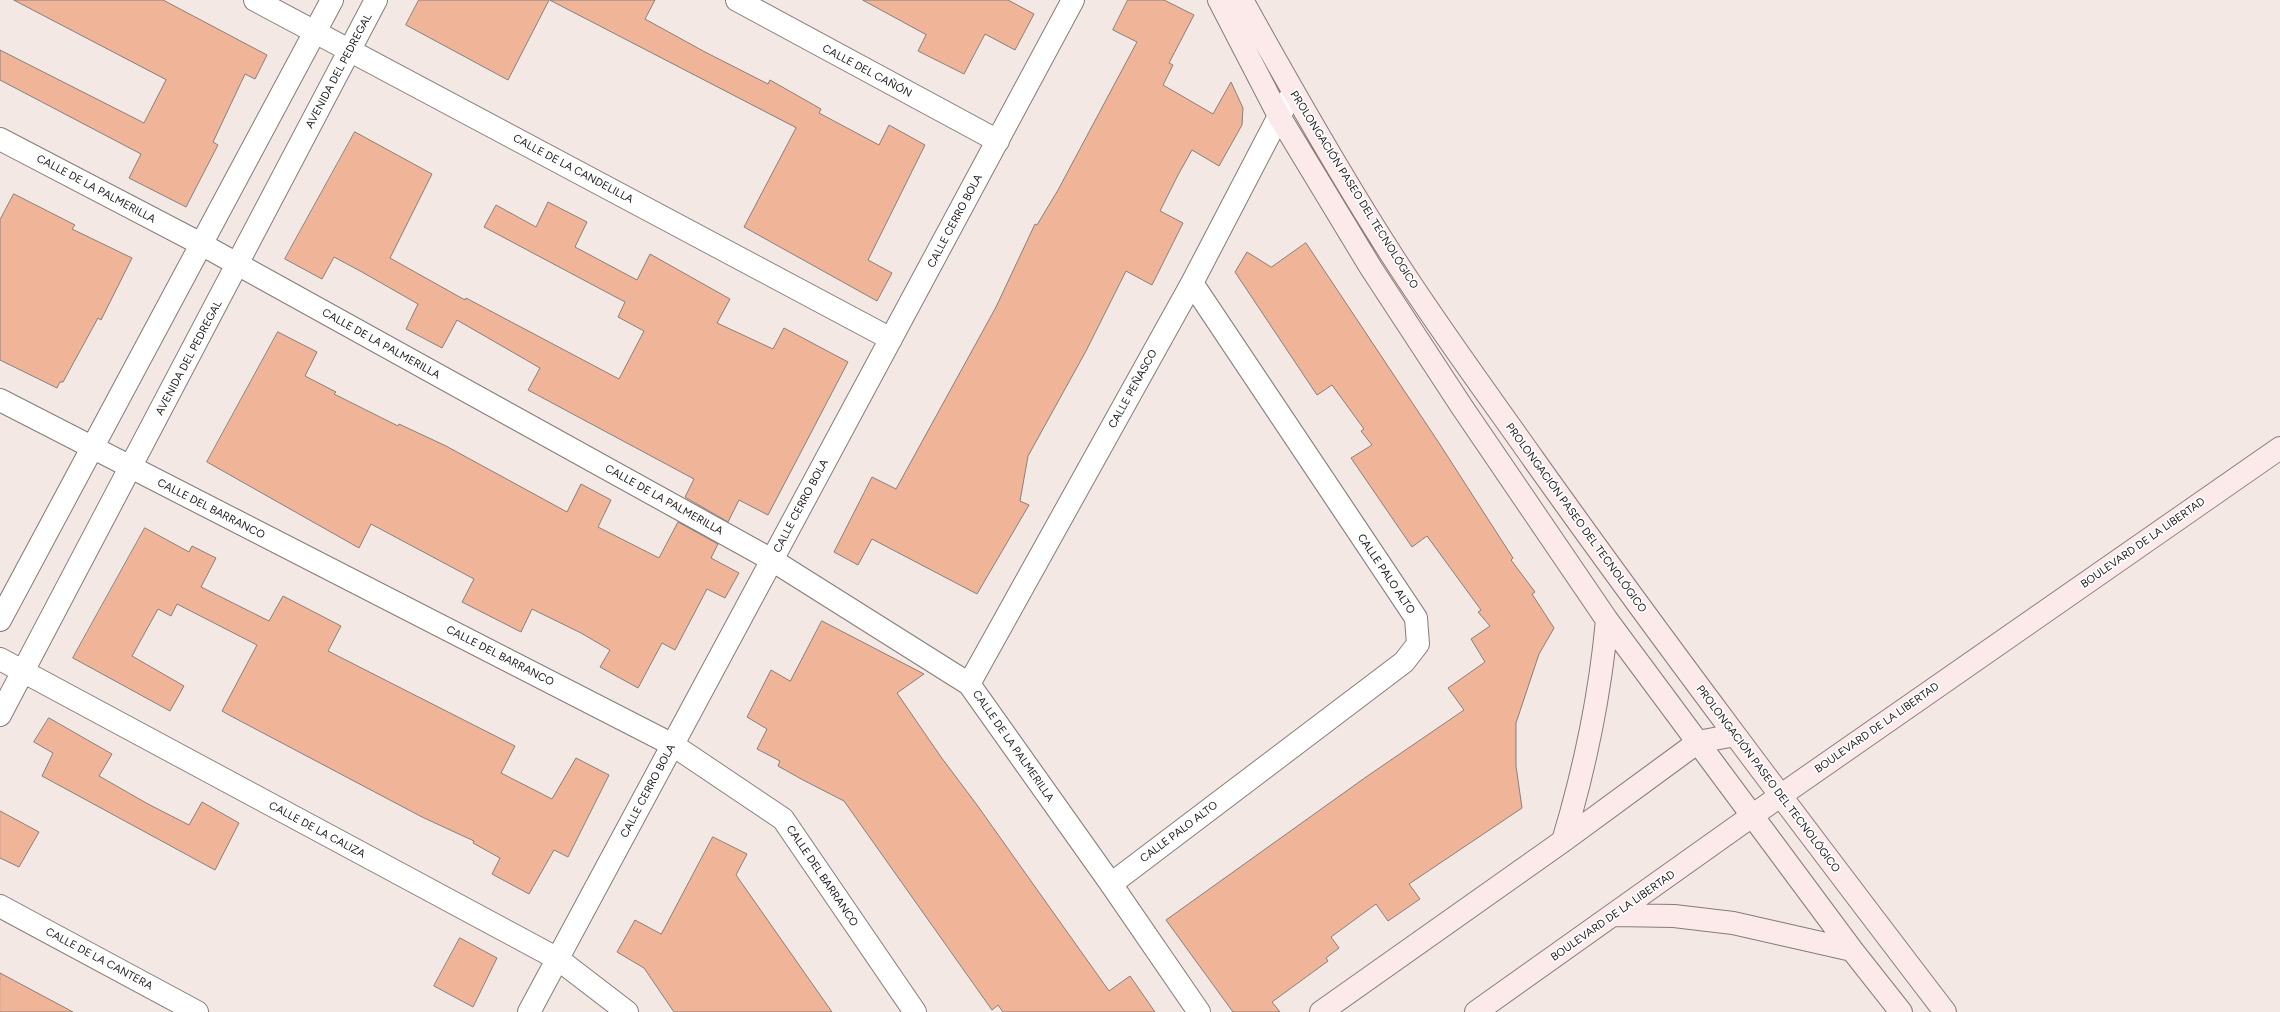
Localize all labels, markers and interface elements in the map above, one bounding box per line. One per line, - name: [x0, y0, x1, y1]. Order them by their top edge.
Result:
- street label: AVENIDA DEL PEDREGAL: [303, 11, 375, 131]
- street label: CALLE DEL CAÑÓN: [820, 42, 914, 100]
- street label: PROLONGACIÓN PASEO DEL TECNOLÓGICO: [1287, 89, 1421, 291]
- street label: CALLE DE LA CANDELILLA: [511, 132, 635, 206]
- street label: CALLE DE LA PALMERILLA: [34, 152, 158, 226]
- street label: CALLE CERRO BOLA: [925, 172, 985, 270]
- street label: AVENIDA DEL PEDREGAL: [153, 298, 225, 418]
- street label: CALLE DE LA PALMERILLA: [320, 306, 442, 382]
- street label: CALLE PEÑASCO: [1106, 347, 1160, 431]
- street label: PROLONGACIÓN PASEO DEL TECNOLÓGICO: [1503, 421, 1649, 615]
- street label: CALLE CERRO BOLA: [771, 457, 831, 555]
- street label: CALLE DE LA PALMERILLA: [603, 462, 725, 538]
- street label: CALLE DEL BARRANCO: [155, 476, 267, 542]
- street label: BOULEVARD DE LA LIBERTAD: [2078, 495, 2208, 591]
- street label: CALLE PALO ALTO: [1354, 532, 1418, 616]
- street label: CALLE DEL BARRANCO: [444, 623, 556, 689]
- street label: BOULEVARD DE LA LIBERTAD: [1812, 680, 1942, 776]
- street label: PROLONGACIÓN PASEO DEL TECNOLÓGICO: [1693, 683, 1843, 875]
- street label: CALLE DE LA PALMERILLA: [969, 688, 1057, 804]
- street label: CALLE CERRO BOLA: [618, 742, 678, 840]
- street label: CALLE DE LA CALIZA: [267, 799, 367, 861]
- street label: CALLE PALO ALTO: [1138, 799, 1220, 865]
- street label: CALLE DEL BARRANCO: [783, 823, 861, 929]
- street label: BOULEVARD DE LA LIBERTAD: [1548, 868, 1678, 964]
- street label: CALLE DE LA CANTERA: [43, 925, 155, 993]

